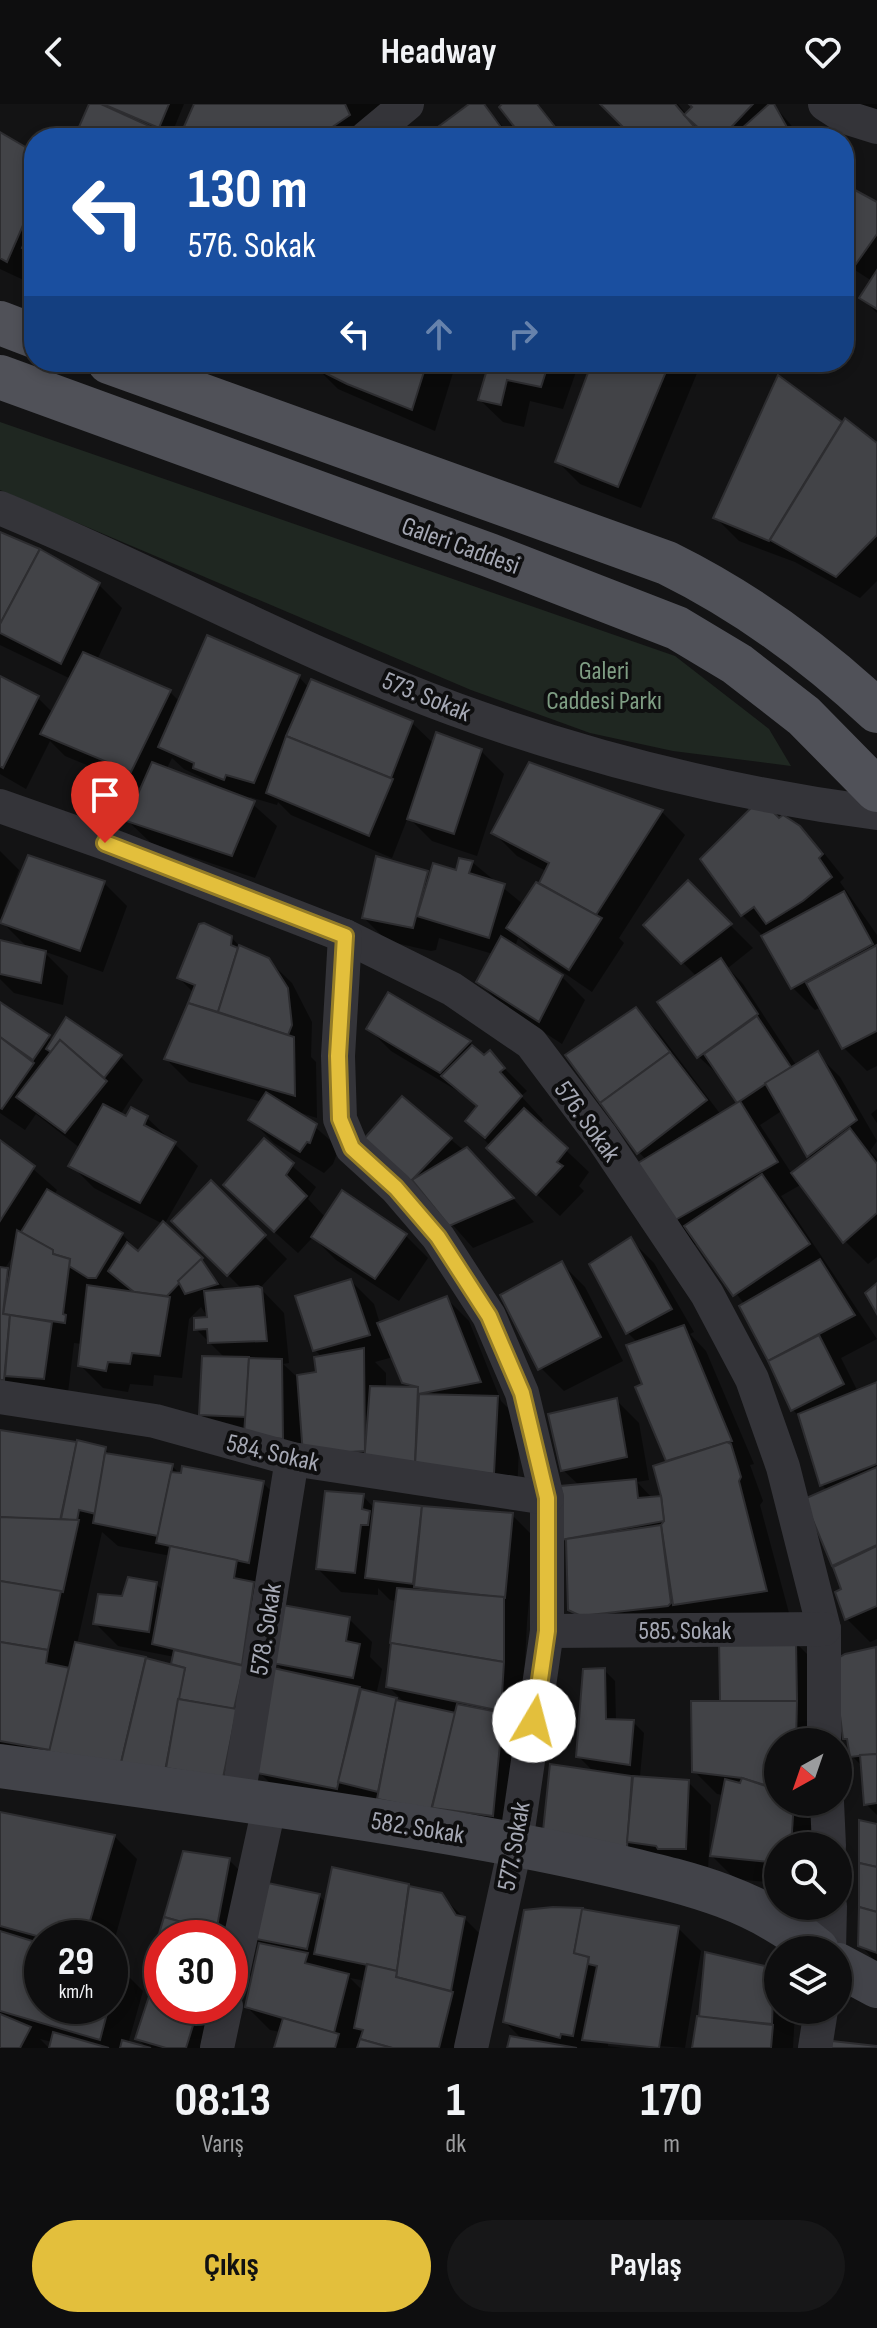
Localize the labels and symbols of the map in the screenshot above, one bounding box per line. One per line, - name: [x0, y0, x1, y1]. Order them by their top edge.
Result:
- street label: Galeri Caddesi: [397, 511, 524, 582]
- park label: Galeri Caddesi Parkı: [546, 656, 662, 717]
- street label: 573. Sokak: [378, 666, 475, 729]
- pin: [71, 761, 139, 843]
- street label: 576. Sokak: [547, 1075, 626, 1168]
- street label: 584. Sokak: [223, 1428, 322, 1479]
- street label: 578. Sokak: [244, 1581, 289, 1677]
- street label: 585. Sokak: [638, 1616, 732, 1647]
- position arrow: [492, 1679, 576, 1763]
- north arrow: [764, 1728, 852, 1816]
- street label: 577. Sokak: [491, 1799, 538, 1893]
- street label: 582. Sokak: [369, 1806, 467, 1851]
- speed limit sign: 30: [144, 1920, 248, 2024]

